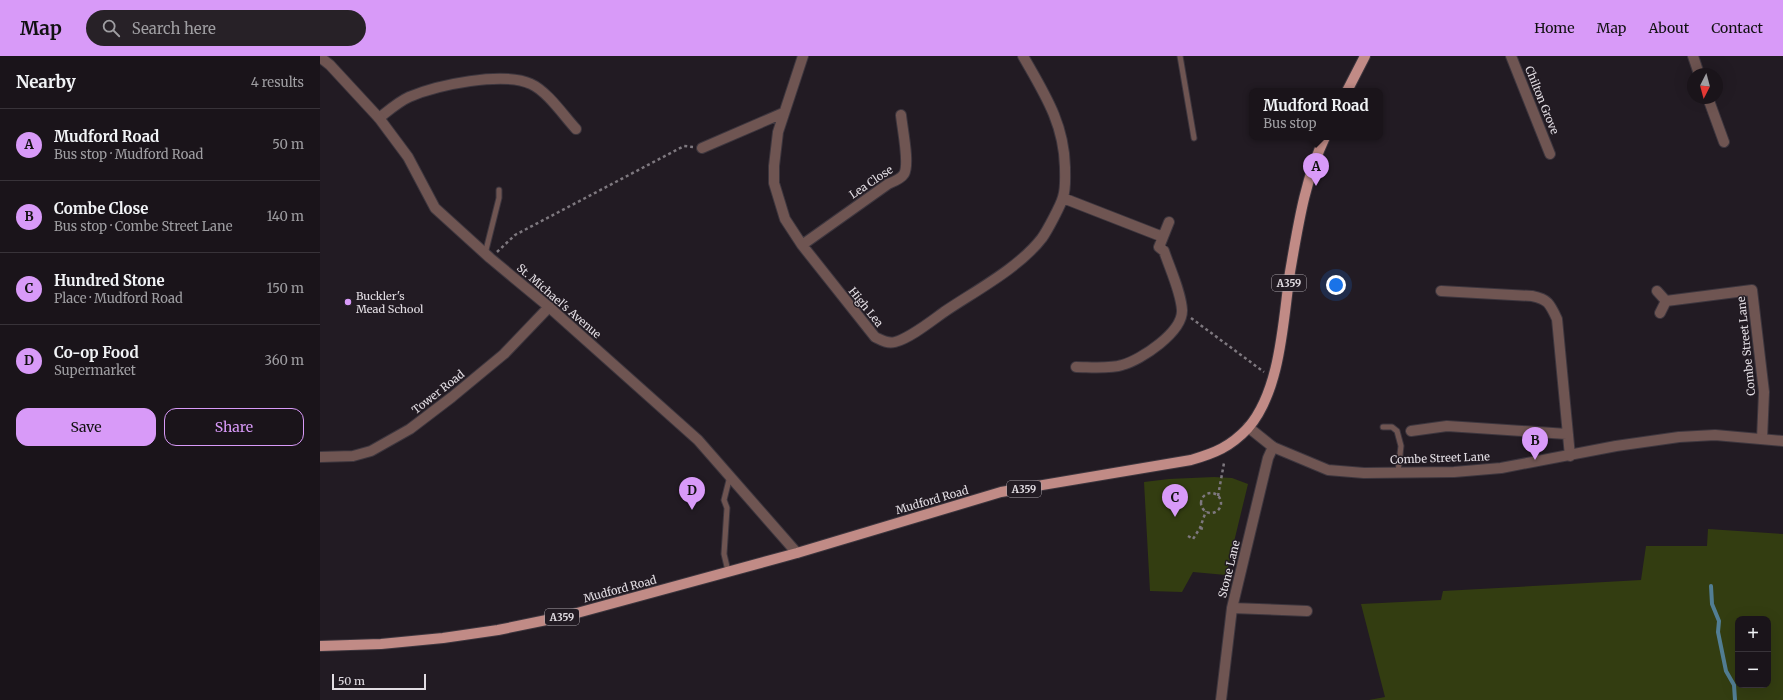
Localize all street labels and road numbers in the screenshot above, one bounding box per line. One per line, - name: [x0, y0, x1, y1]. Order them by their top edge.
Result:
- street label: Chilton Grove: [1522, 64, 1562, 136]
- street label: Lea Close: [847, 162, 896, 202]
- street label: St. Michael's Avenue: [514, 261, 604, 342]
- road number: A359: [1272, 275, 1306, 291]
- street label: High Lea: [846, 284, 886, 330]
- street label: Combe Street Lane: [1734, 295, 1758, 396]
- street label: Tower Road: [409, 367, 467, 417]
- street label: Combe Street Lane: [1390, 449, 1490, 467]
- road number: A359: [1007, 481, 1041, 497]
- street label: Mudford Road: [894, 483, 970, 517]
- street label: Stone Lane: [1215, 539, 1243, 599]
- street label: Mudford Road: [582, 572, 658, 605]
- road number: A359: [545, 609, 579, 625]

